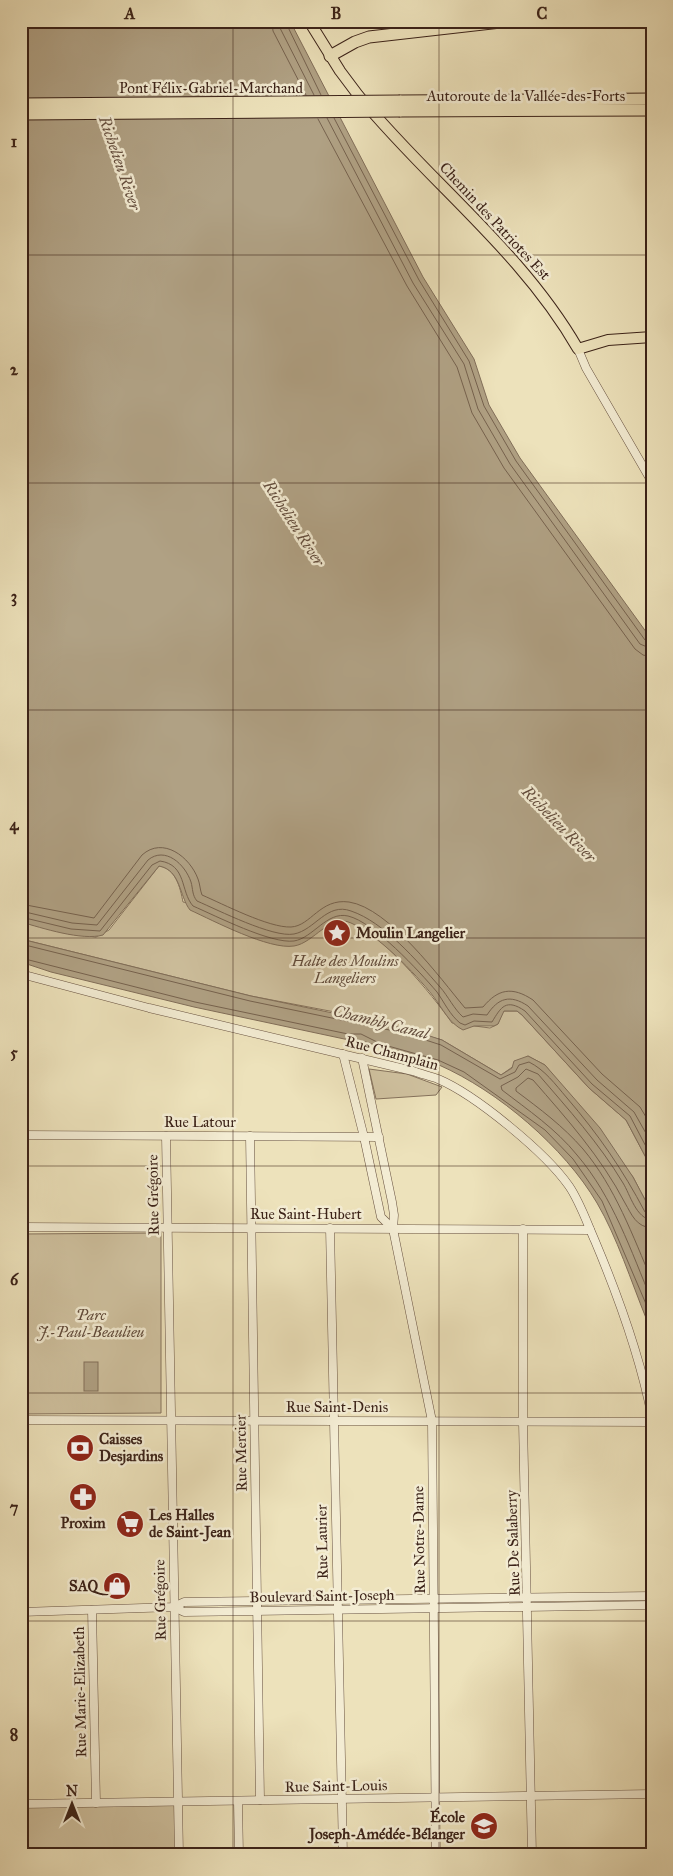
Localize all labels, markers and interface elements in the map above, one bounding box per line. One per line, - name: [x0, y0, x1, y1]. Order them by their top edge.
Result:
- text: A: [124, 4, 136, 23]
- text: B: [331, 4, 341, 23]
- text: C: [537, 4, 548, 23]
- street label: Pont Félix-Gabriel-Marchand: [119, 79, 303, 97]
- street label: Autoroute de la Vallée-des-Forts: [426, 87, 625, 105]
- water label: Richelieu River: [95, 113, 145, 214]
- text: 1: [11, 132, 18, 151]
- street label: Chemin des Patriotes Est: [436, 158, 555, 284]
- text: 2: [10, 360, 19, 379]
- water label: Richelieu River: [259, 476, 329, 570]
- text: 3: [11, 587, 17, 607]
- water label: Richelieu River: [517, 781, 601, 867]
- text: 4: [10, 815, 20, 835]
- place icon: Moulin Langelier: [322, 918, 352, 948]
- place label: Moulin Langelier: [356, 924, 466, 943]
- park label: Halte des Moulins Langeliers: [290, 952, 399, 987]
- water label: Chambly Canal: [331, 1001, 432, 1043]
- street label: Rue Champlain: [344, 1032, 440, 1074]
- text: 5: [10, 1043, 18, 1062]
- street label: Rue Latour: [164, 1113, 236, 1131]
- street label: Rue Grégoire: [143, 1154, 163, 1236]
- street label: Rue Saint-Hubert: [250, 1205, 363, 1223]
- text: 6: [10, 1270, 19, 1289]
- park label: Parc J.-Paul-Beaulieu: [37, 1306, 145, 1341]
- street label: Rue Saint-Denis: [286, 1398, 388, 1416]
- street label: Rue Mercier: [231, 1414, 251, 1492]
- place label: Caisses Desjardins: [99, 1430, 164, 1466]
- bank icon: Caisses Desjardins: [65, 1433, 95, 1463]
- pharmacy icon: Proxim: [68, 1482, 98, 1512]
- street label: Rue Notre-Dame: [409, 1486, 429, 1594]
- street label: Rue De Salaberry: [502, 1489, 524, 1596]
- text: 7: [10, 1498, 19, 1517]
- street label: Rue Laurier: [312, 1504, 332, 1580]
- place label: Les Halles de Saint-Jean: [149, 1506, 232, 1542]
- supermarket icon: Les Halles de Saint-Jean: [115, 1509, 145, 1539]
- place label: Proxim: [61, 1514, 106, 1532]
- street label: Rue Grégoire: [150, 1559, 170, 1641]
- shop icon: SAQ: [102, 1571, 132, 1601]
- place label: SAQ: [69, 1577, 109, 1596]
- street label: Boulevard Saint-Joseph: [249, 1586, 395, 1607]
- street label: Rue Marie-Elizabeth: [70, 1626, 90, 1758]
- text: 8: [10, 1725, 18, 1744]
- street label: Rue Saint-Louis: [284, 1776, 388, 1796]
- north arrow: [48, 1778, 98, 1828]
- text: N: [66, 1783, 78, 1800]
- place label: École Joseph-Amédée-Bélanger: [307, 1807, 466, 1844]
- school or university icon: École Joseph-Amédée-Bélanger: [469, 1811, 499, 1841]

